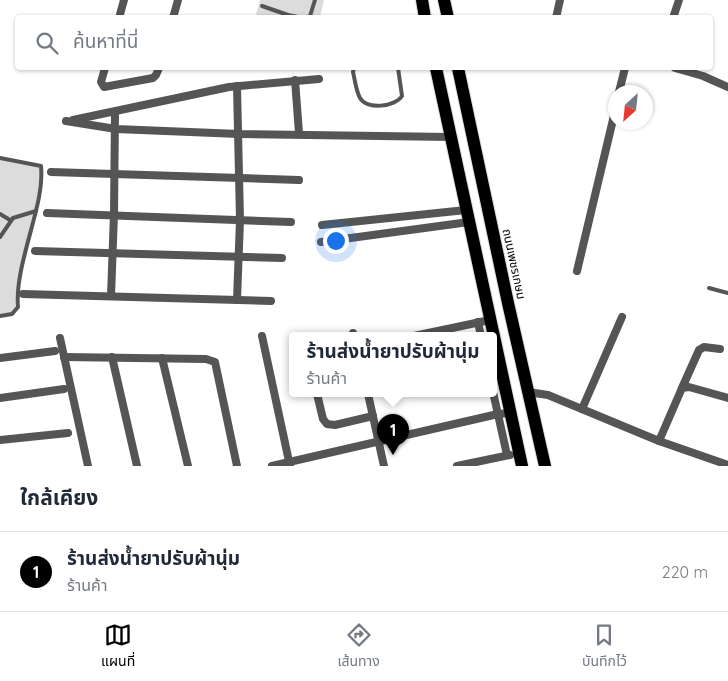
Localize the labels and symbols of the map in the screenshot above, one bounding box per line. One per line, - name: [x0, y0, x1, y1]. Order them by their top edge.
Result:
- north arrow: [608, 85, 653, 130]
- street label: ถนนเพชรเกษม: [500, 227, 529, 301]
- your location: [323, 228, 349, 254]
- pin: 1: [377, 414, 409, 455]

